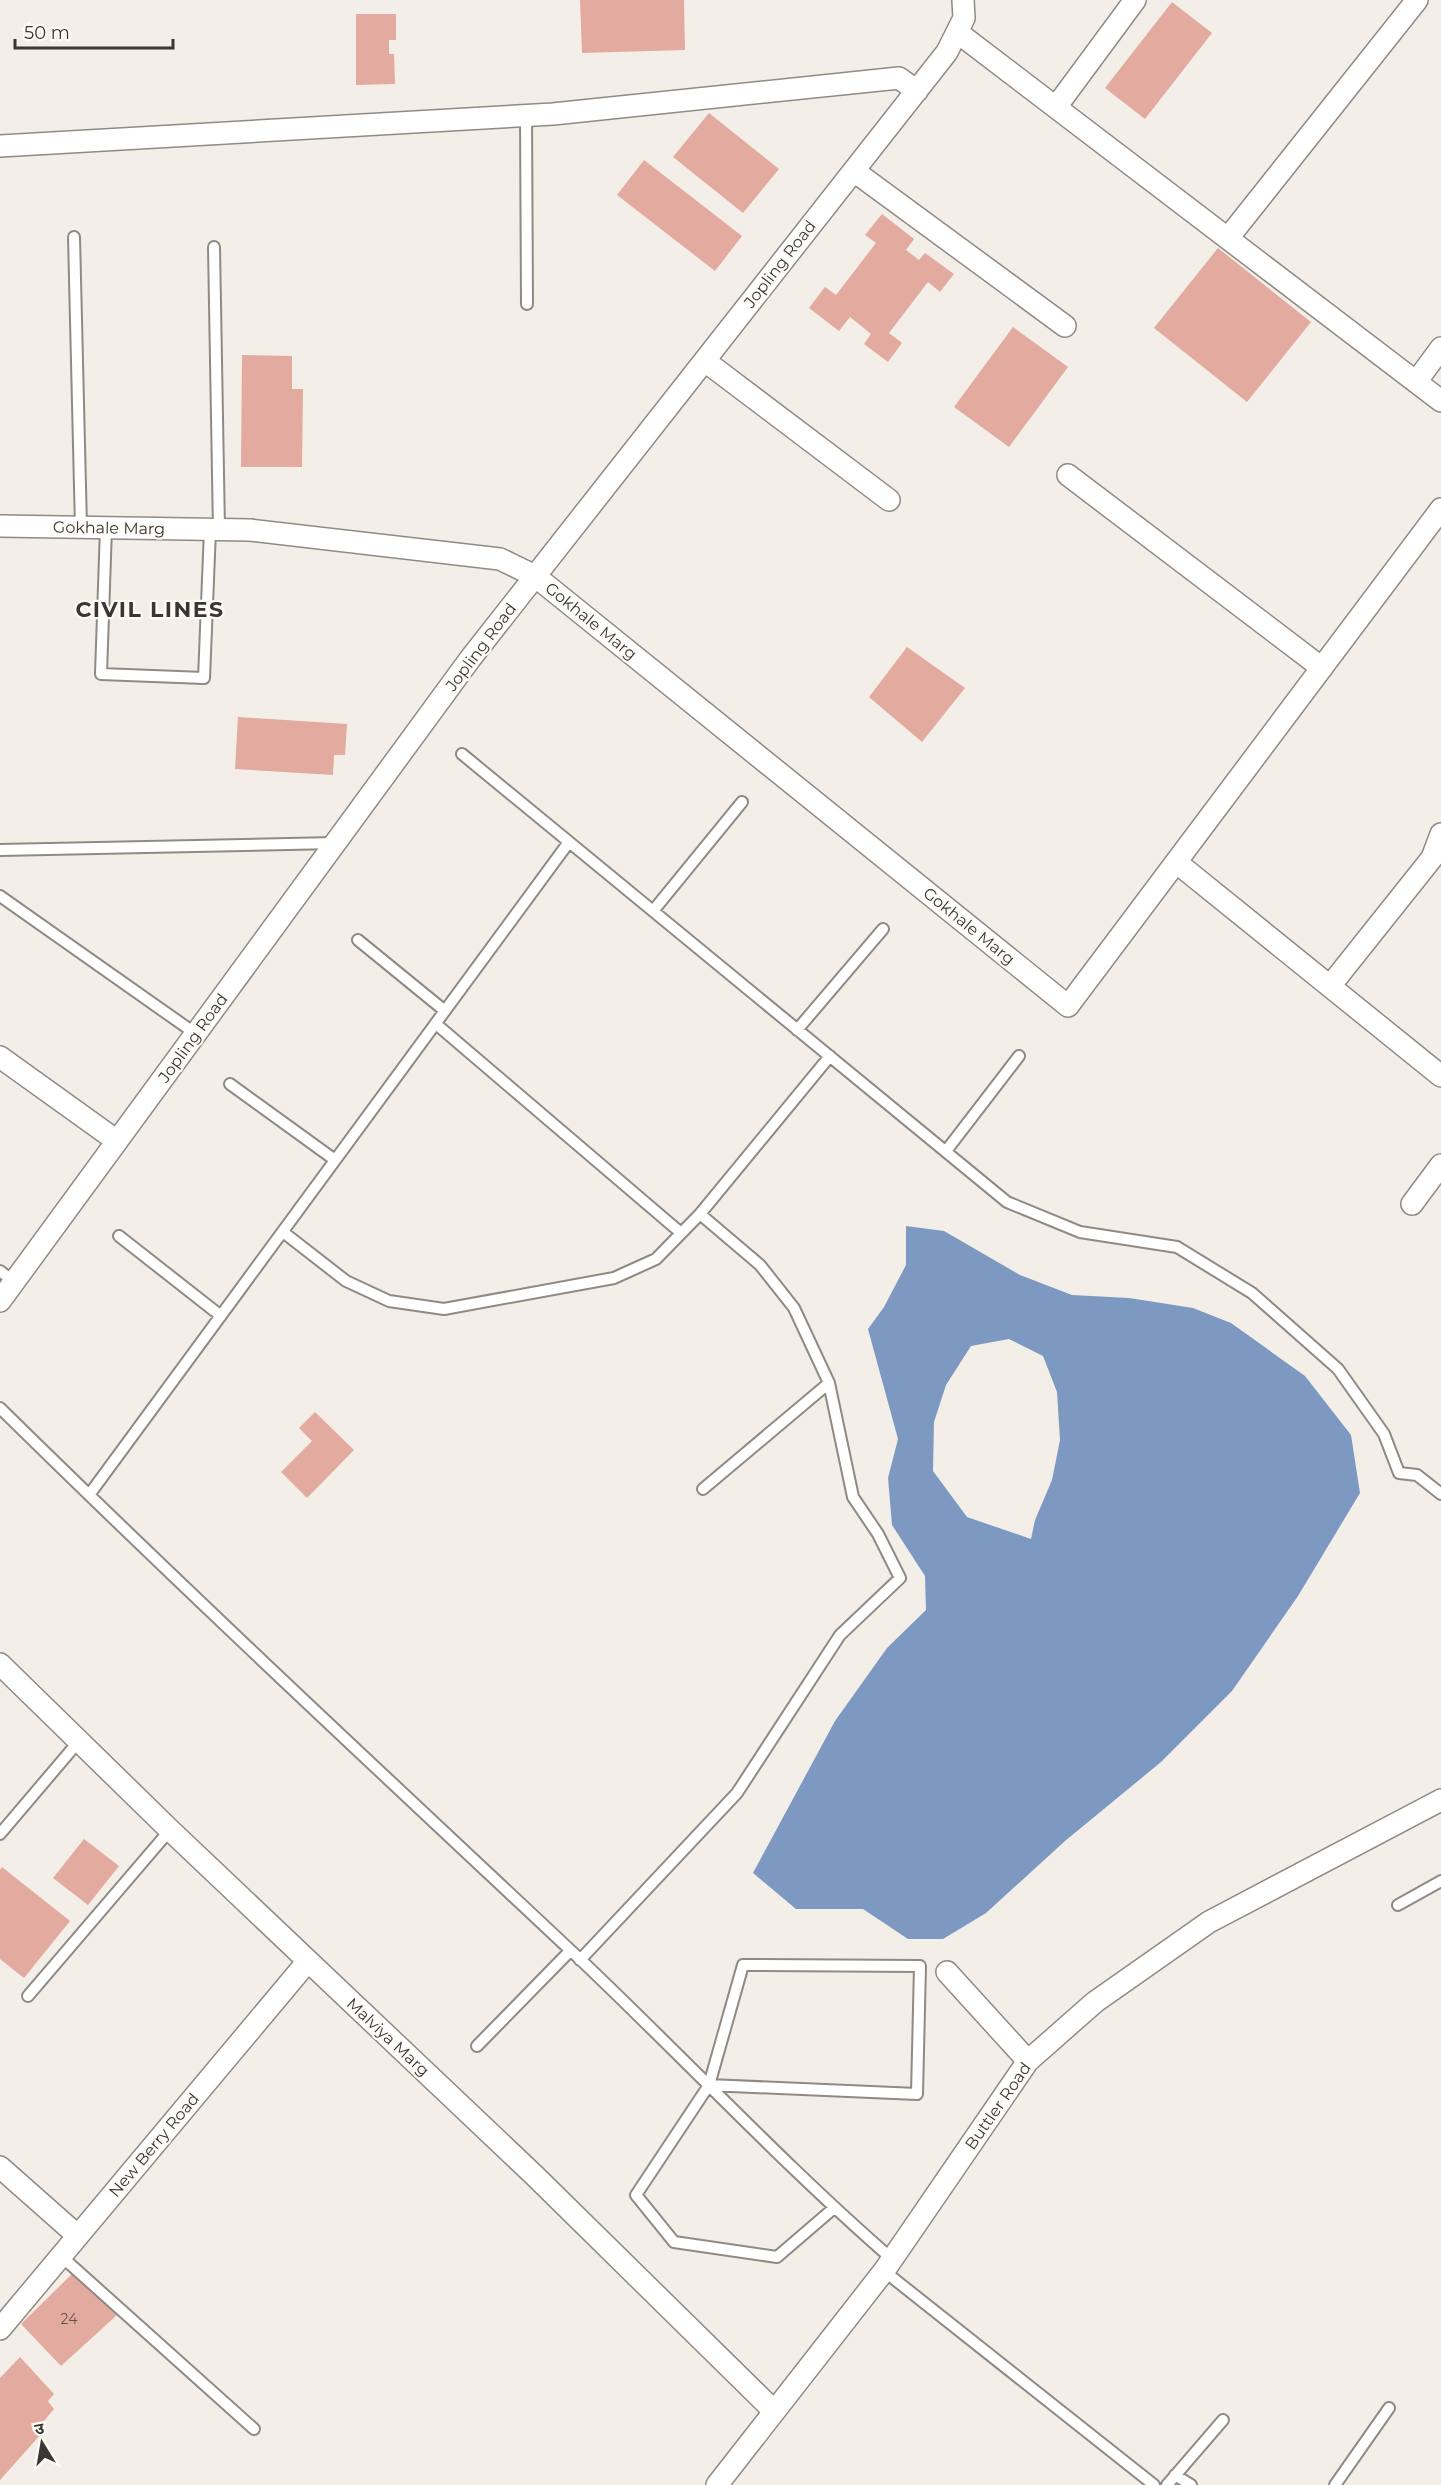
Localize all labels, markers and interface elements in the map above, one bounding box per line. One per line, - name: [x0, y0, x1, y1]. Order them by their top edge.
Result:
- scale bar: [15, 12, 172, 50]
- text: 50 m: [24, 22, 70, 44]
- street label: Jopling Road: [739, 217, 820, 312]
- street label: Gokhale Marg: [53, 518, 165, 538]
- street label: Gokhale Marg: [541, 578, 641, 664]
- district label: CIVIL LINES: [75, 596, 225, 623]
- street label: Jopling Road: [441, 599, 520, 696]
- street label: Gokhale Marg: [919, 883, 1019, 969]
- street label: Jopling Road: [154, 990, 232, 1087]
- street label: Malviya Marg: [343, 1994, 433, 2080]
- street label: Buttler Road: [961, 2059, 1035, 2153]
- street label: New Berry Road: [105, 2089, 203, 2201]
- house number: 24: [61, 2310, 78, 2328]
- north arrow: [12, 2413, 72, 2473]
- text: उ: [33, 2418, 46, 2439]

